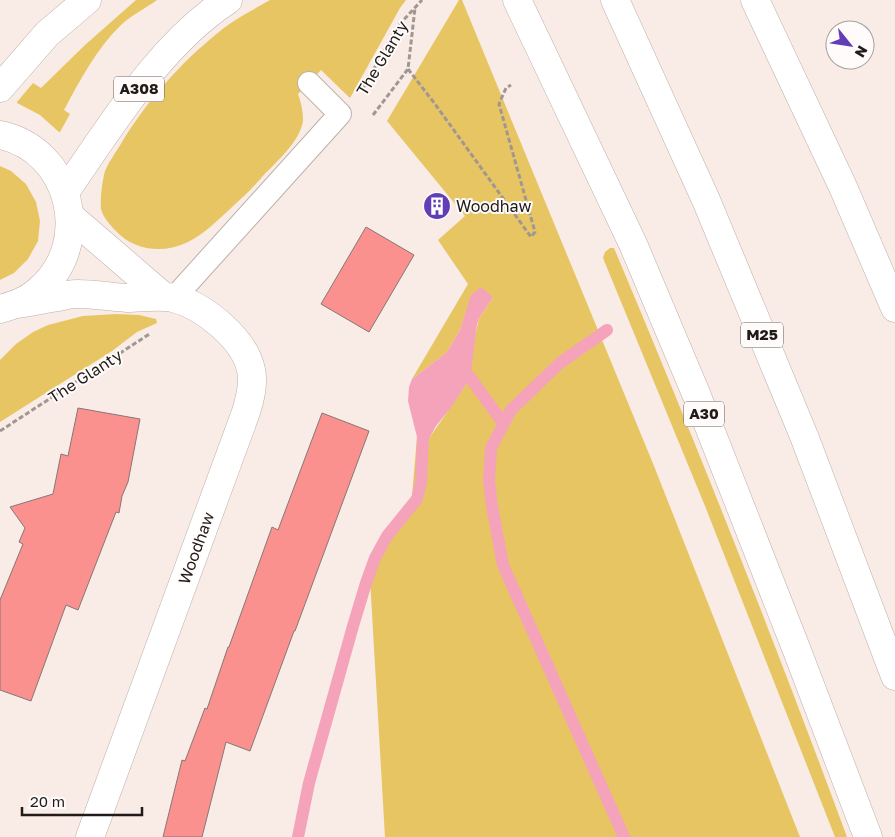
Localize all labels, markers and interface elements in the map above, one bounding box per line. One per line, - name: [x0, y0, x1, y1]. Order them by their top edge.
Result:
- street label: The Glanty: [352, 17, 412, 99]
- north arrow: [825, 20, 875, 70]
- text: N: [852, 43, 872, 61]
- road number: A308: [114, 76, 164, 102]
- building icon: Woodhaw: [422, 191, 452, 221]
- place label: Woodhaw: [456, 196, 531, 216]
- road number: M25: [741, 322, 783, 348]
- street label: The Glanty: [44, 345, 126, 407]
- road number: A30: [684, 402, 724, 426]
- street label: Woodhaw: [174, 509, 218, 587]
- scale bar: [22, 784, 142, 816]
- text: 20 m: [30, 792, 65, 810]

